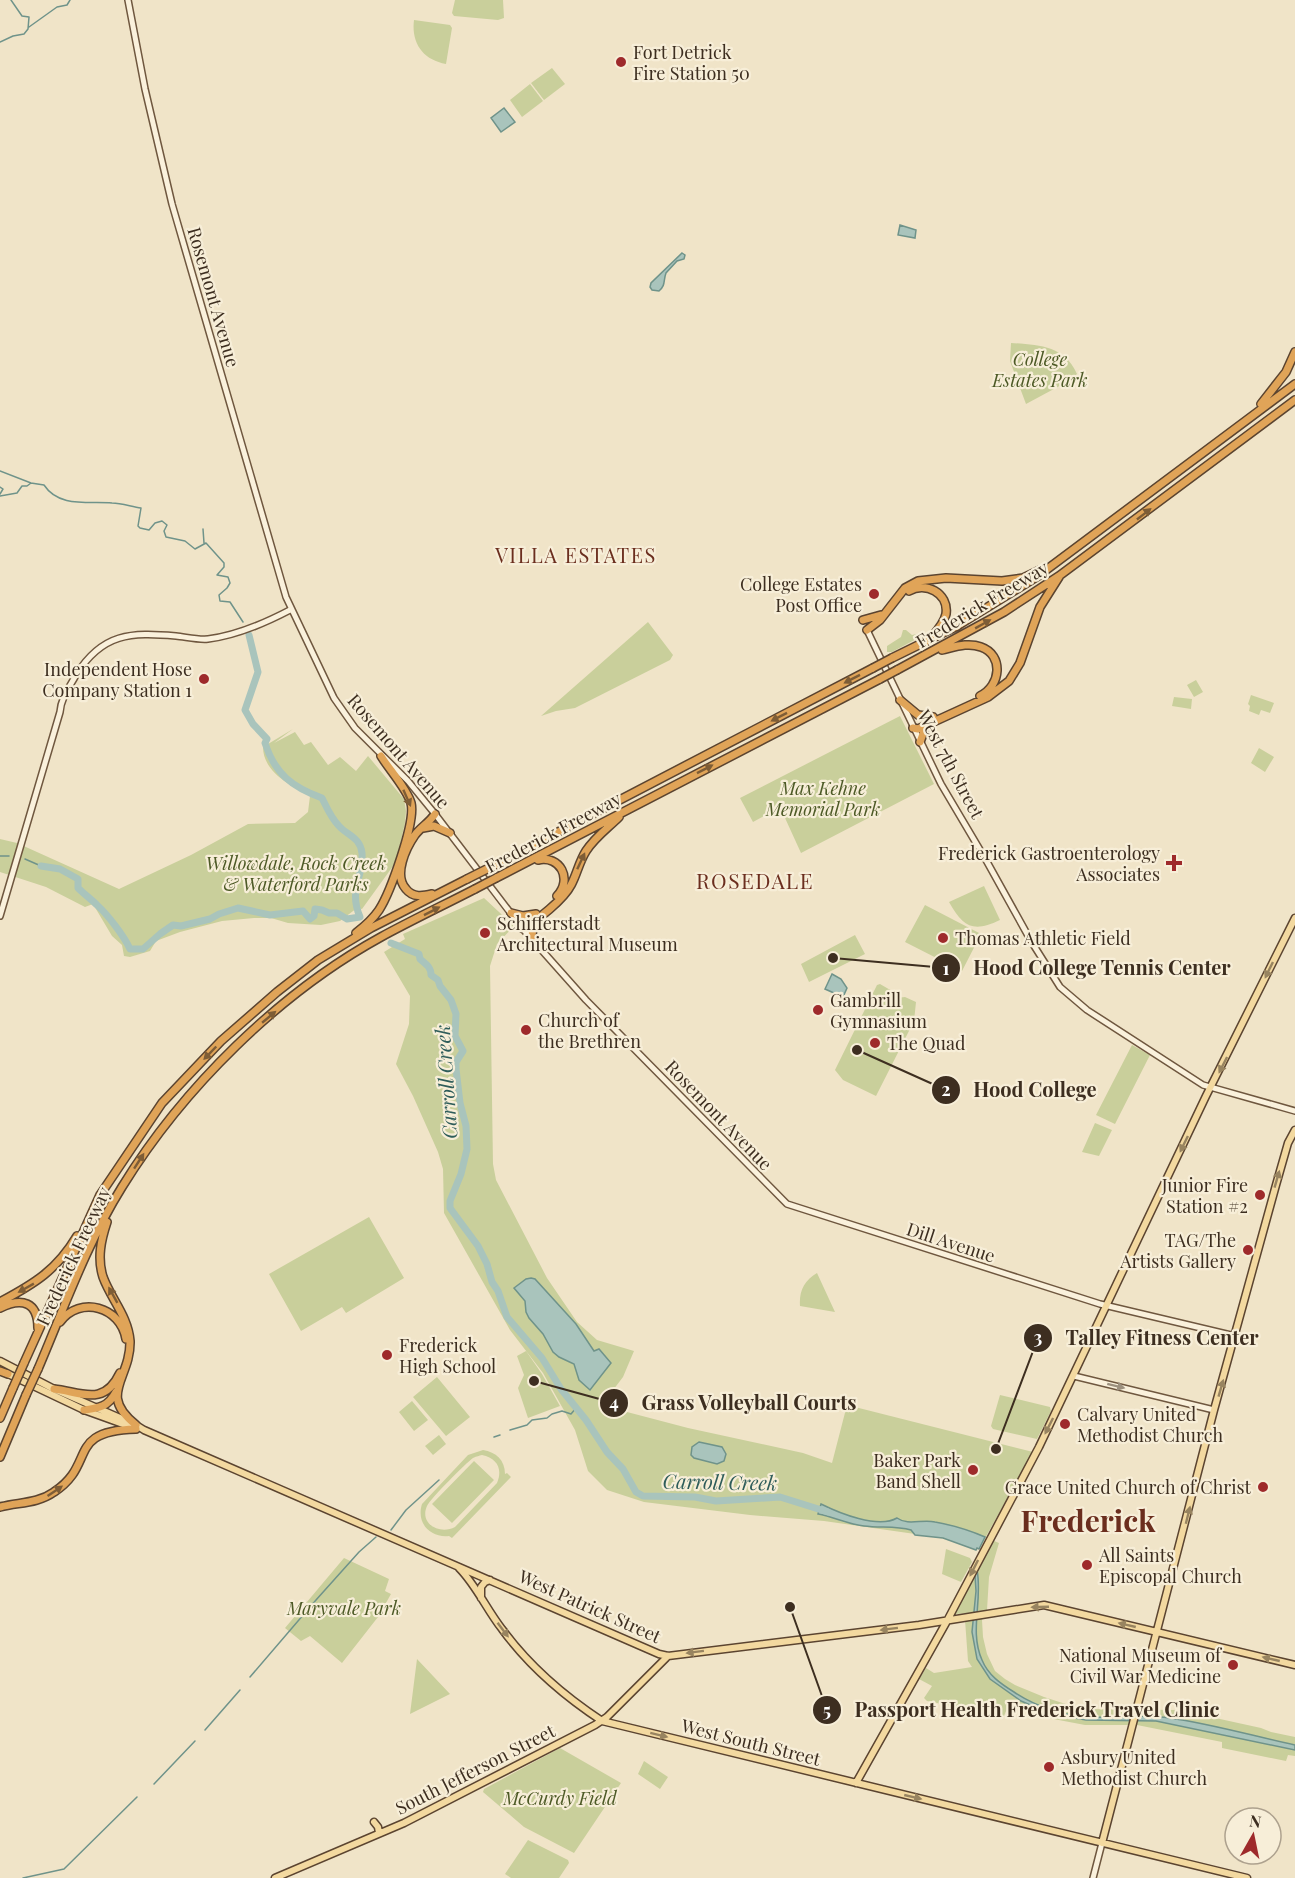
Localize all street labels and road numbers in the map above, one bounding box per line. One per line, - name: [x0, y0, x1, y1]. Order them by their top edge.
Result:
- street label: Rosemont Avenue: [183, 224, 245, 370]
- street label: Frederick Freeway: [911, 555, 1053, 653]
- street label: Rosemont Avenue: [343, 689, 455, 813]
- street label: West 7th Street: [912, 705, 990, 823]
- street label: Frederick Freeway: [481, 786, 625, 878]
- street label: Rosemont Avenue: [660, 1055, 778, 1175]
- street label: Frederick Freeway: [30, 1183, 116, 1329]
- street label: Dill Avenue: [904, 1216, 998, 1268]
- street label: West Patrick Street: [514, 1564, 665, 1648]
- street label: West South Street: [678, 1713, 824, 1771]
- street label: South Jefferson Street: [391, 1718, 559, 1820]

